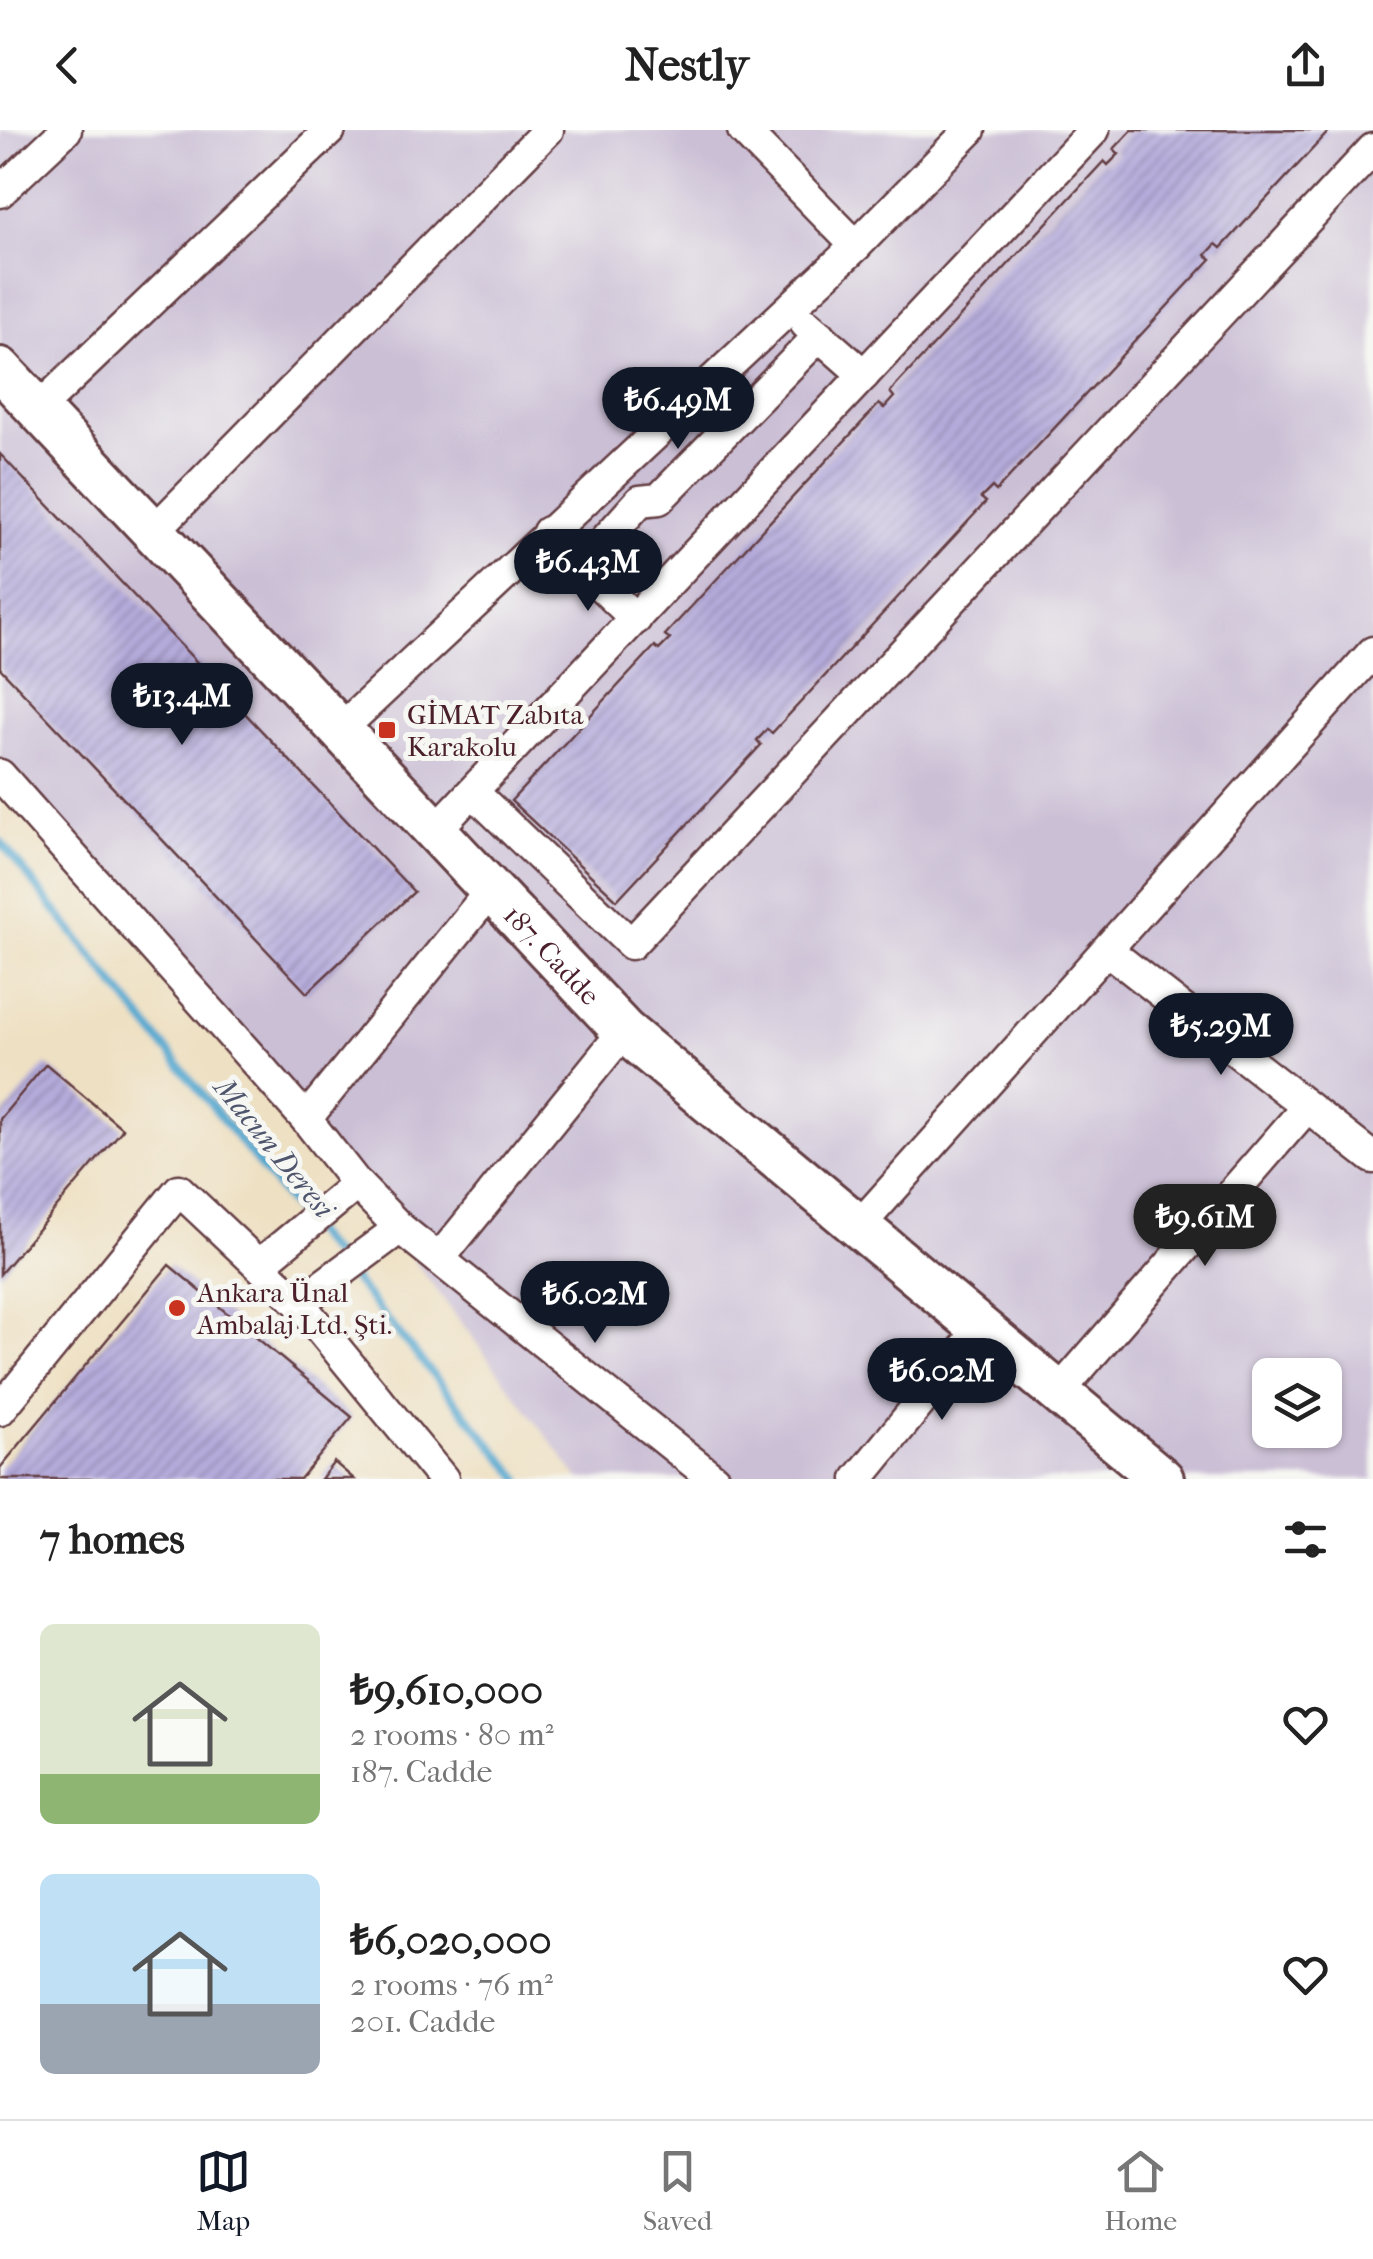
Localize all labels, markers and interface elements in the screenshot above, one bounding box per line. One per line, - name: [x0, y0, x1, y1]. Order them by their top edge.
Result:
- icon: back: [40, 38, 95, 93]
- icon: share: [1278, 38, 1333, 93]
- text: Nestly: [625, 39, 748, 92]
- pin: ₺6.49M: [597, 367, 759, 452]
- text: ₺6.49M: [624, 381, 732, 418]
- pin: ₺6.43M: [507, 529, 669, 614]
- text: ₺6.43M: [536, 543, 640, 580]
- pin: ₺13.4M: [101, 663, 263, 748]
- text: ₺13.4M: [133, 677, 231, 714]
- place label: GİMAT Zabıta Karakolu: [407, 698, 585, 763]
- marker: GİMAT Zabıta Karakolu: [376, 719, 398, 741]
- street label: 187. Cadde: [497, 898, 607, 1012]
- pin: ₺5.29M: [1140, 993, 1302, 1078]
- text: ₺5.29M: [1171, 1007, 1271, 1044]
- water label: Macun Deresi: [206, 1069, 343, 1227]
- pin: ₺9.61M: [1124, 1184, 1286, 1269]
- text: ₺9.61M: [1155, 1198, 1255, 1235]
- pin: ₺6.02M: [514, 1261, 676, 1346]
- text: ₺6.02M: [542, 1275, 648, 1312]
- place label: Ankara Ünal Ambalaj Ltd. Şti.: [196, 1276, 392, 1341]
- marker: Ankara Ünal Ambalaj Ltd. Şti.: [166, 1297, 188, 1319]
- pin: ₺6.02M: [861, 1338, 1023, 1423]
- text: ₺6.02M: [889, 1352, 995, 1389]
- map controls: [1252, 1358, 1342, 1448]
- button: layers: [1252, 1358, 1342, 1448]
- icon: filters: [1278, 1512, 1333, 1567]
- text: 7 homes: [40, 1515, 185, 1564]
- icon: home: [120, 1664, 240, 1784]
- text: ₺9,610,000: [350, 1666, 543, 1715]
- icon: heart: [1278, 1697, 1333, 1752]
- text: 2 rooms · 80 m²: [350, 1716, 554, 1753]
- text: 187. Cadde: [350, 1753, 492, 1790]
- icon: home: [120, 1914, 240, 2034]
- text: ₺6,020,000: [350, 1916, 552, 1965]
- icon: heart: [1278, 1947, 1333, 2002]
- text: 2 rooms · 76 m²: [350, 1966, 553, 2003]
- text: 201. Cadde: [350, 2003, 495, 2040]
- tab: Map: [196, 2144, 251, 2237]
- tab: Saved: [643, 2144, 712, 2237]
- tab: Home: [1104, 2144, 1177, 2237]

